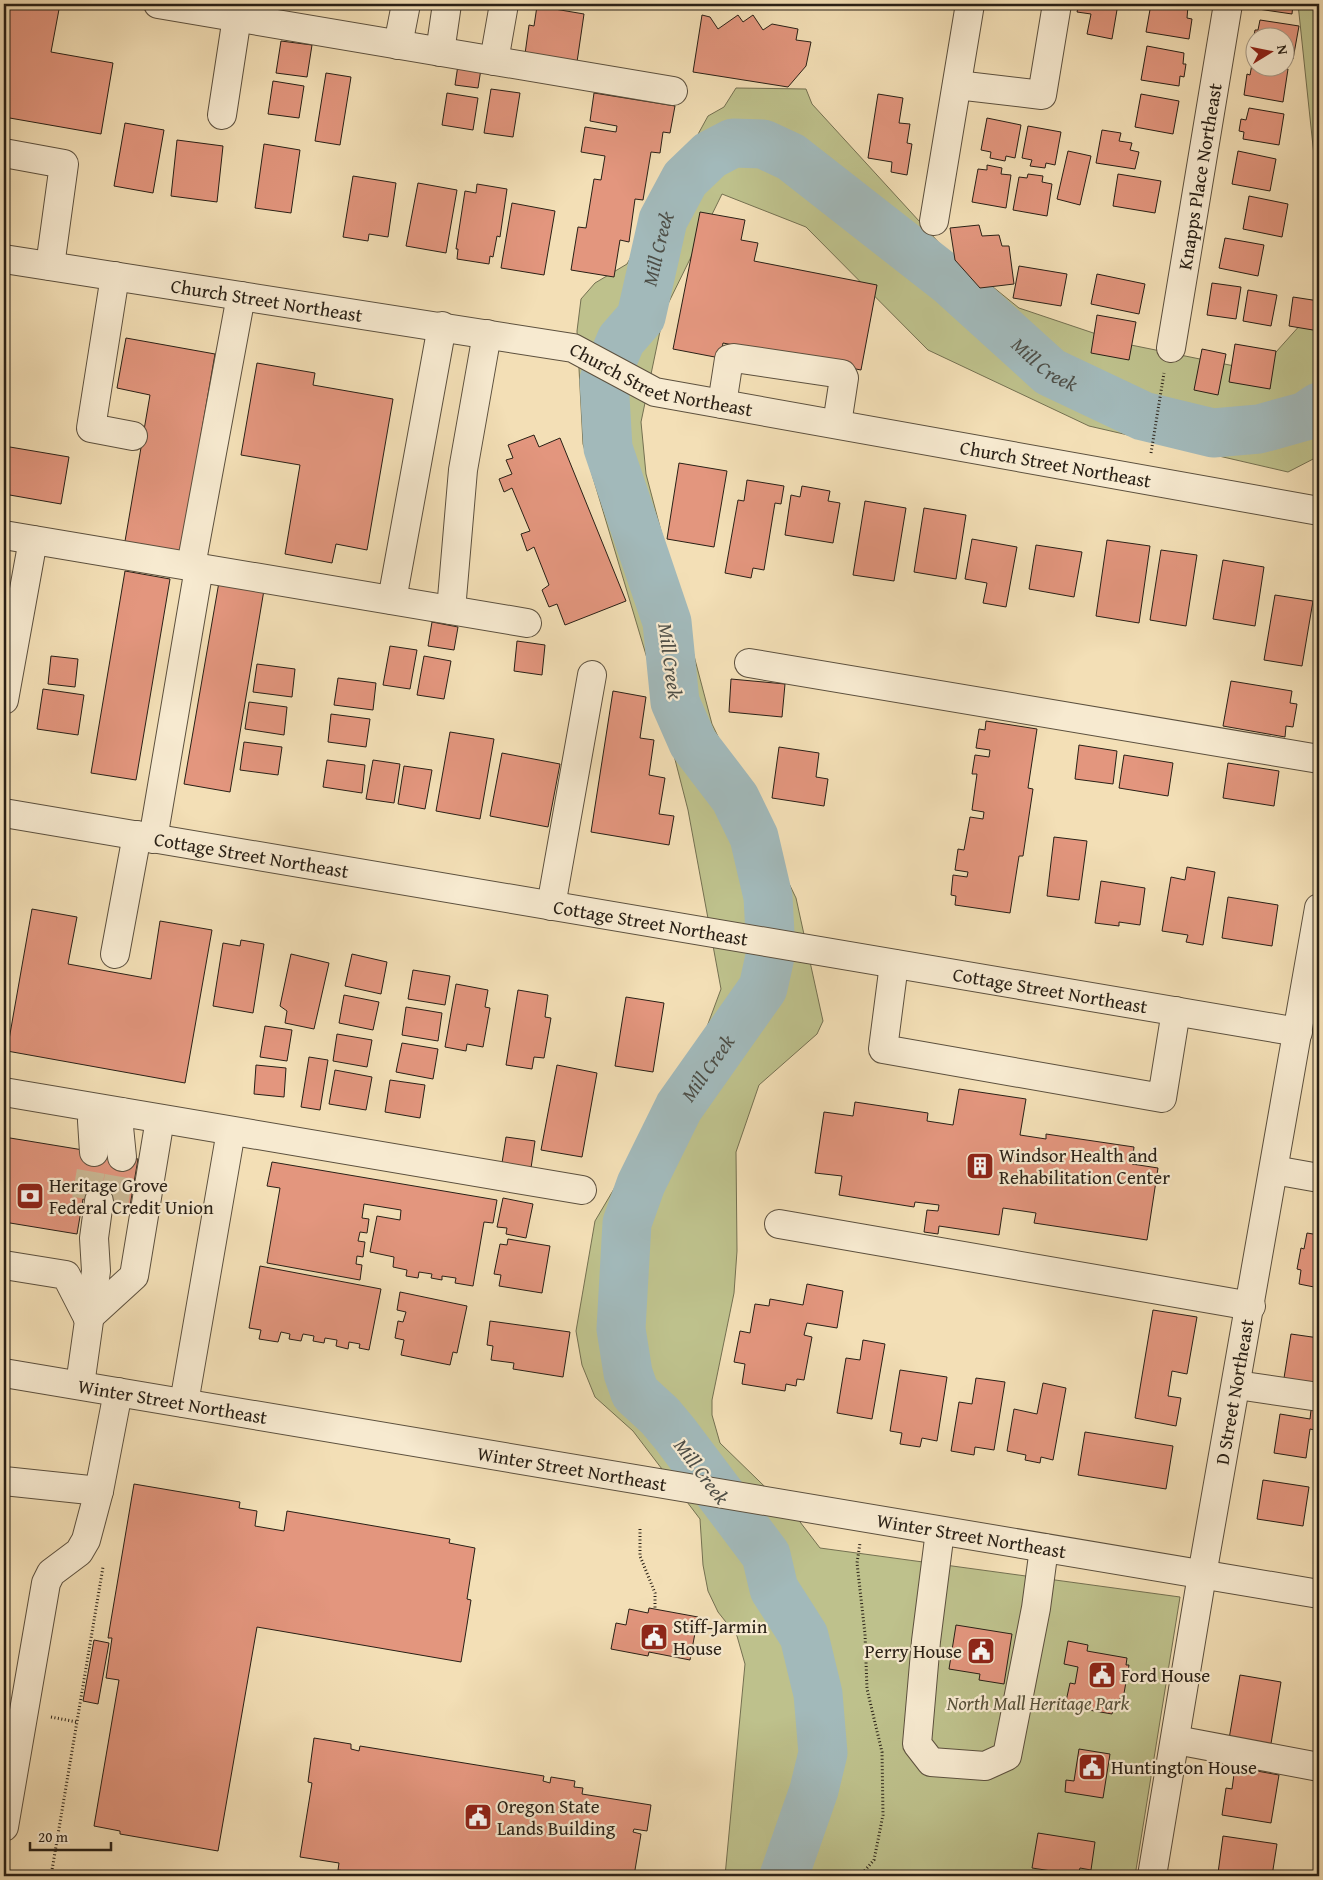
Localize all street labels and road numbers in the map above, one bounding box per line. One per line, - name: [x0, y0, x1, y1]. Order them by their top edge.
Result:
- street label: Knapps Place Northeast: [1170, 81, 1229, 272]
- street label: Church Street Northeast: [169, 271, 365, 329]
- street label: Church Street Northeast: [565, 335, 755, 423]
- street label: Church Street Northeast: [958, 433, 1154, 495]
- street label: Cottage Street Northeast: [152, 825, 351, 885]
- street label: Cottage Street Northeast: [551, 892, 750, 953]
- street label: Cottage Street Northeast: [951, 960, 1150, 1020]
- street label: D Street Northeast: [1208, 1317, 1261, 1467]
- street label: Winter Street Northeast: [76, 1372, 270, 1431]
- street label: Winter Street Northeast: [475, 1439, 669, 1498]
- street label: Winter Street Northeast: [875, 1506, 1069, 1565]

